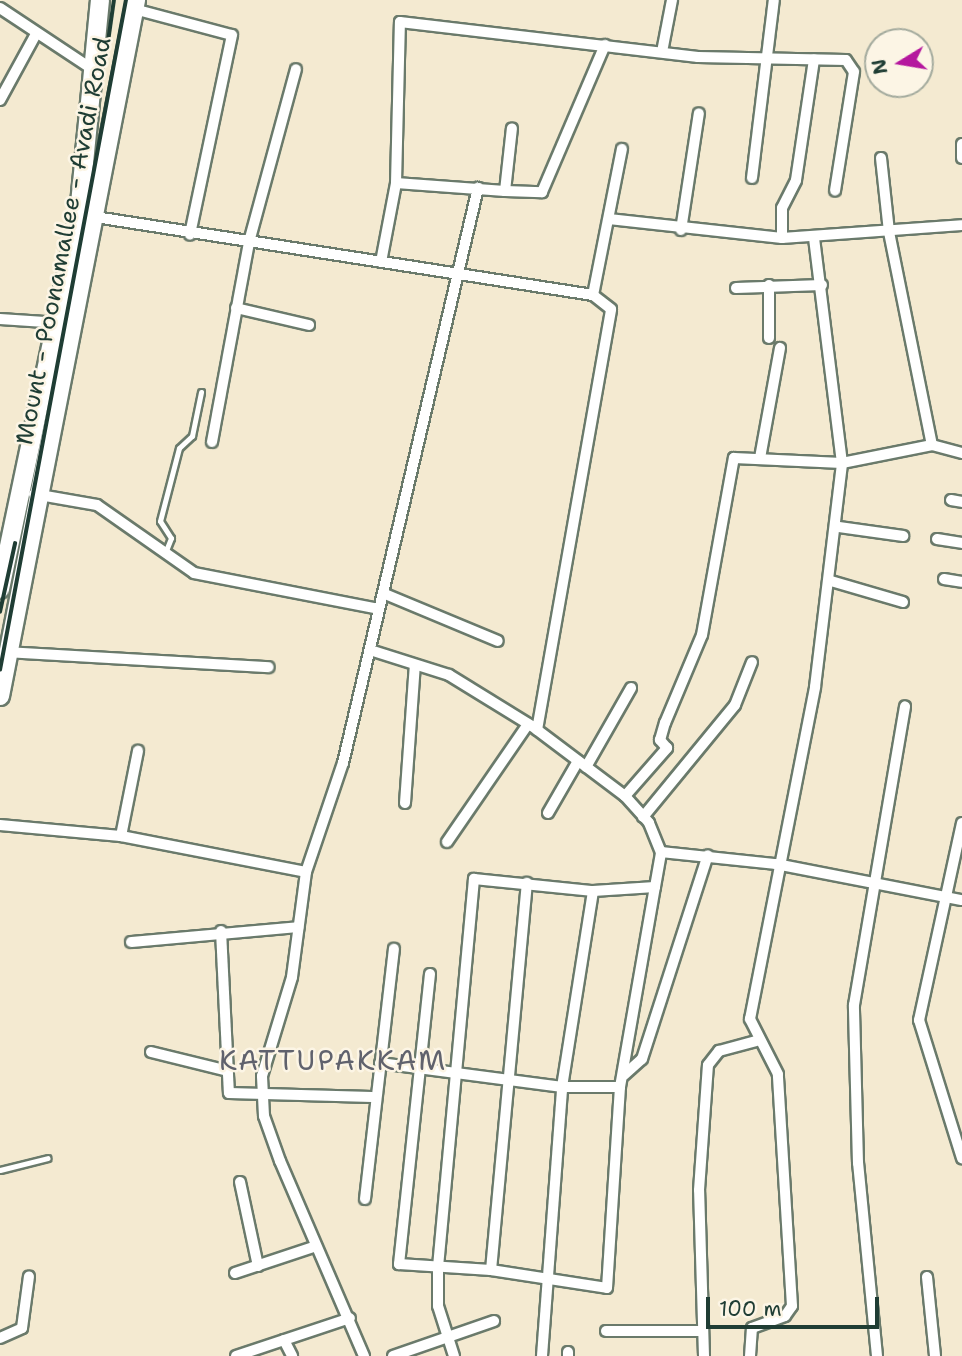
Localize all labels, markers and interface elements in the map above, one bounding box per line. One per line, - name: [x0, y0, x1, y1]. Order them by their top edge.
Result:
- north arrow: [864, 28, 934, 98]
- street label: Mount - Poonamallee - Avadi Road: [10, 35, 118, 447]
- text: N: [866, 57, 894, 76]
- district label: KATTUPAKKAM: [220, 1043, 446, 1077]
- scale bar: [710, 1282, 883, 1326]
- text: 100 m: [719, 1295, 782, 1323]

